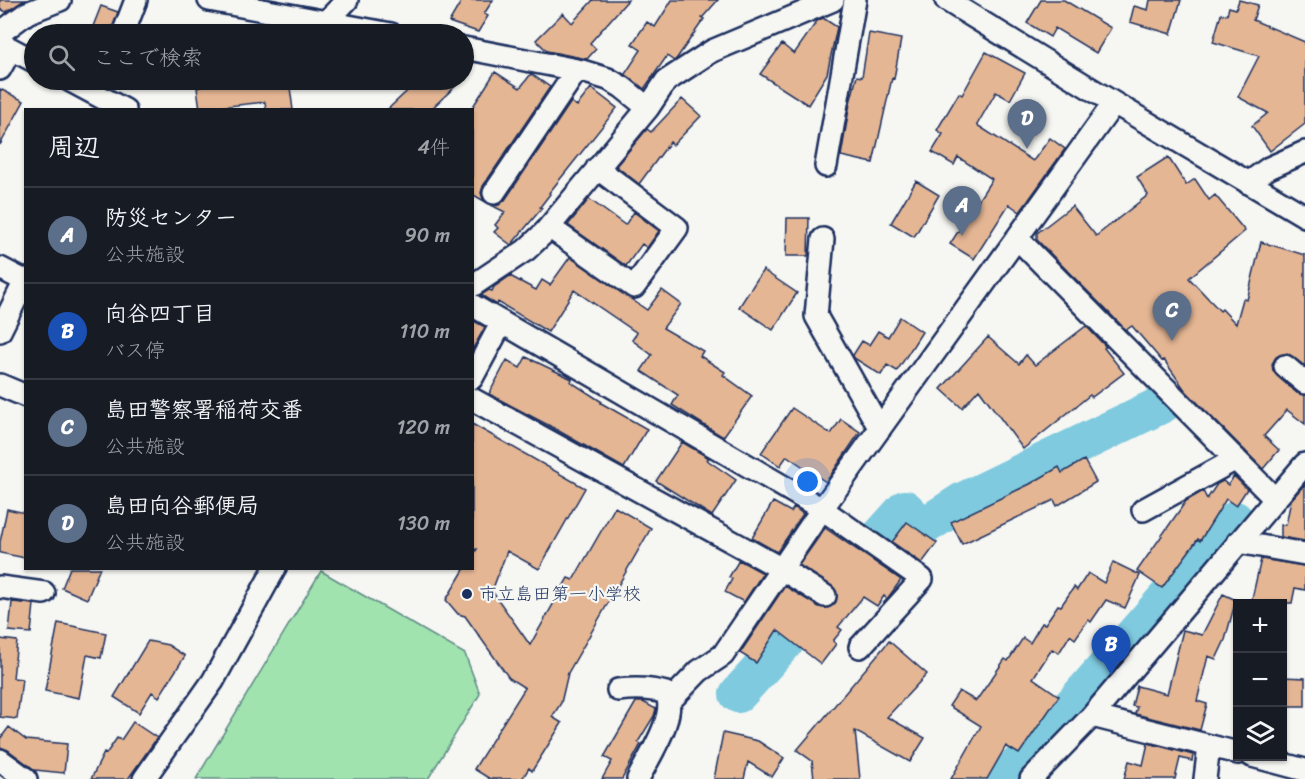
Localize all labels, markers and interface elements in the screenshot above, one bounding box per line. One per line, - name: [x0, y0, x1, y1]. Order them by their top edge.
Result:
- search box: [24, 24, 474, 90]
- text: ここで検索: [93, 38, 203, 77]
- icon: search: [45, 41, 78, 74]
- pin: D: [1008, 100, 1046, 149]
- text: 周辺: [48, 124, 100, 170]
- text: 4件: [418, 130, 450, 165]
- pin: A: [942, 186, 982, 236]
- text: 防災センター: [105, 198, 237, 237]
- text: A: [61, 218, 74, 253]
- text: 90 m: [405, 218, 450, 253]
- text: 公共施設: [105, 237, 185, 272]
- pin: C: [1152, 292, 1192, 341]
- text: 向谷四丁目: [105, 294, 215, 333]
- text: B: [61, 314, 74, 349]
- text: 110 m: [400, 314, 450, 349]
- text: バス停: [105, 333, 165, 368]
- text: 島田警察署稲荷交番: [105, 390, 303, 429]
- text: C: [61, 410, 74, 445]
- text: 120 m: [397, 410, 450, 445]
- text: 公共施設: [105, 429, 185, 464]
- your location: [793, 467, 822, 496]
- text: 島田向谷郵便局: [105, 486, 259, 525]
- text: D: [62, 506, 73, 541]
- text: 130 m: [397, 506, 450, 541]
- text: 公共施設: [105, 525, 185, 560]
- place label: 市立島田第一小学校: [479, 578, 641, 610]
- marker: 市立島田第一小学校: [460, 587, 474, 601]
- map controls: [1233, 599, 1287, 761]
- button: +: [1233, 599, 1287, 653]
- pin: B: [1092, 626, 1130, 675]
- button: −: [1233, 653, 1287, 707]
- button: layers: [1233, 707, 1287, 761]

